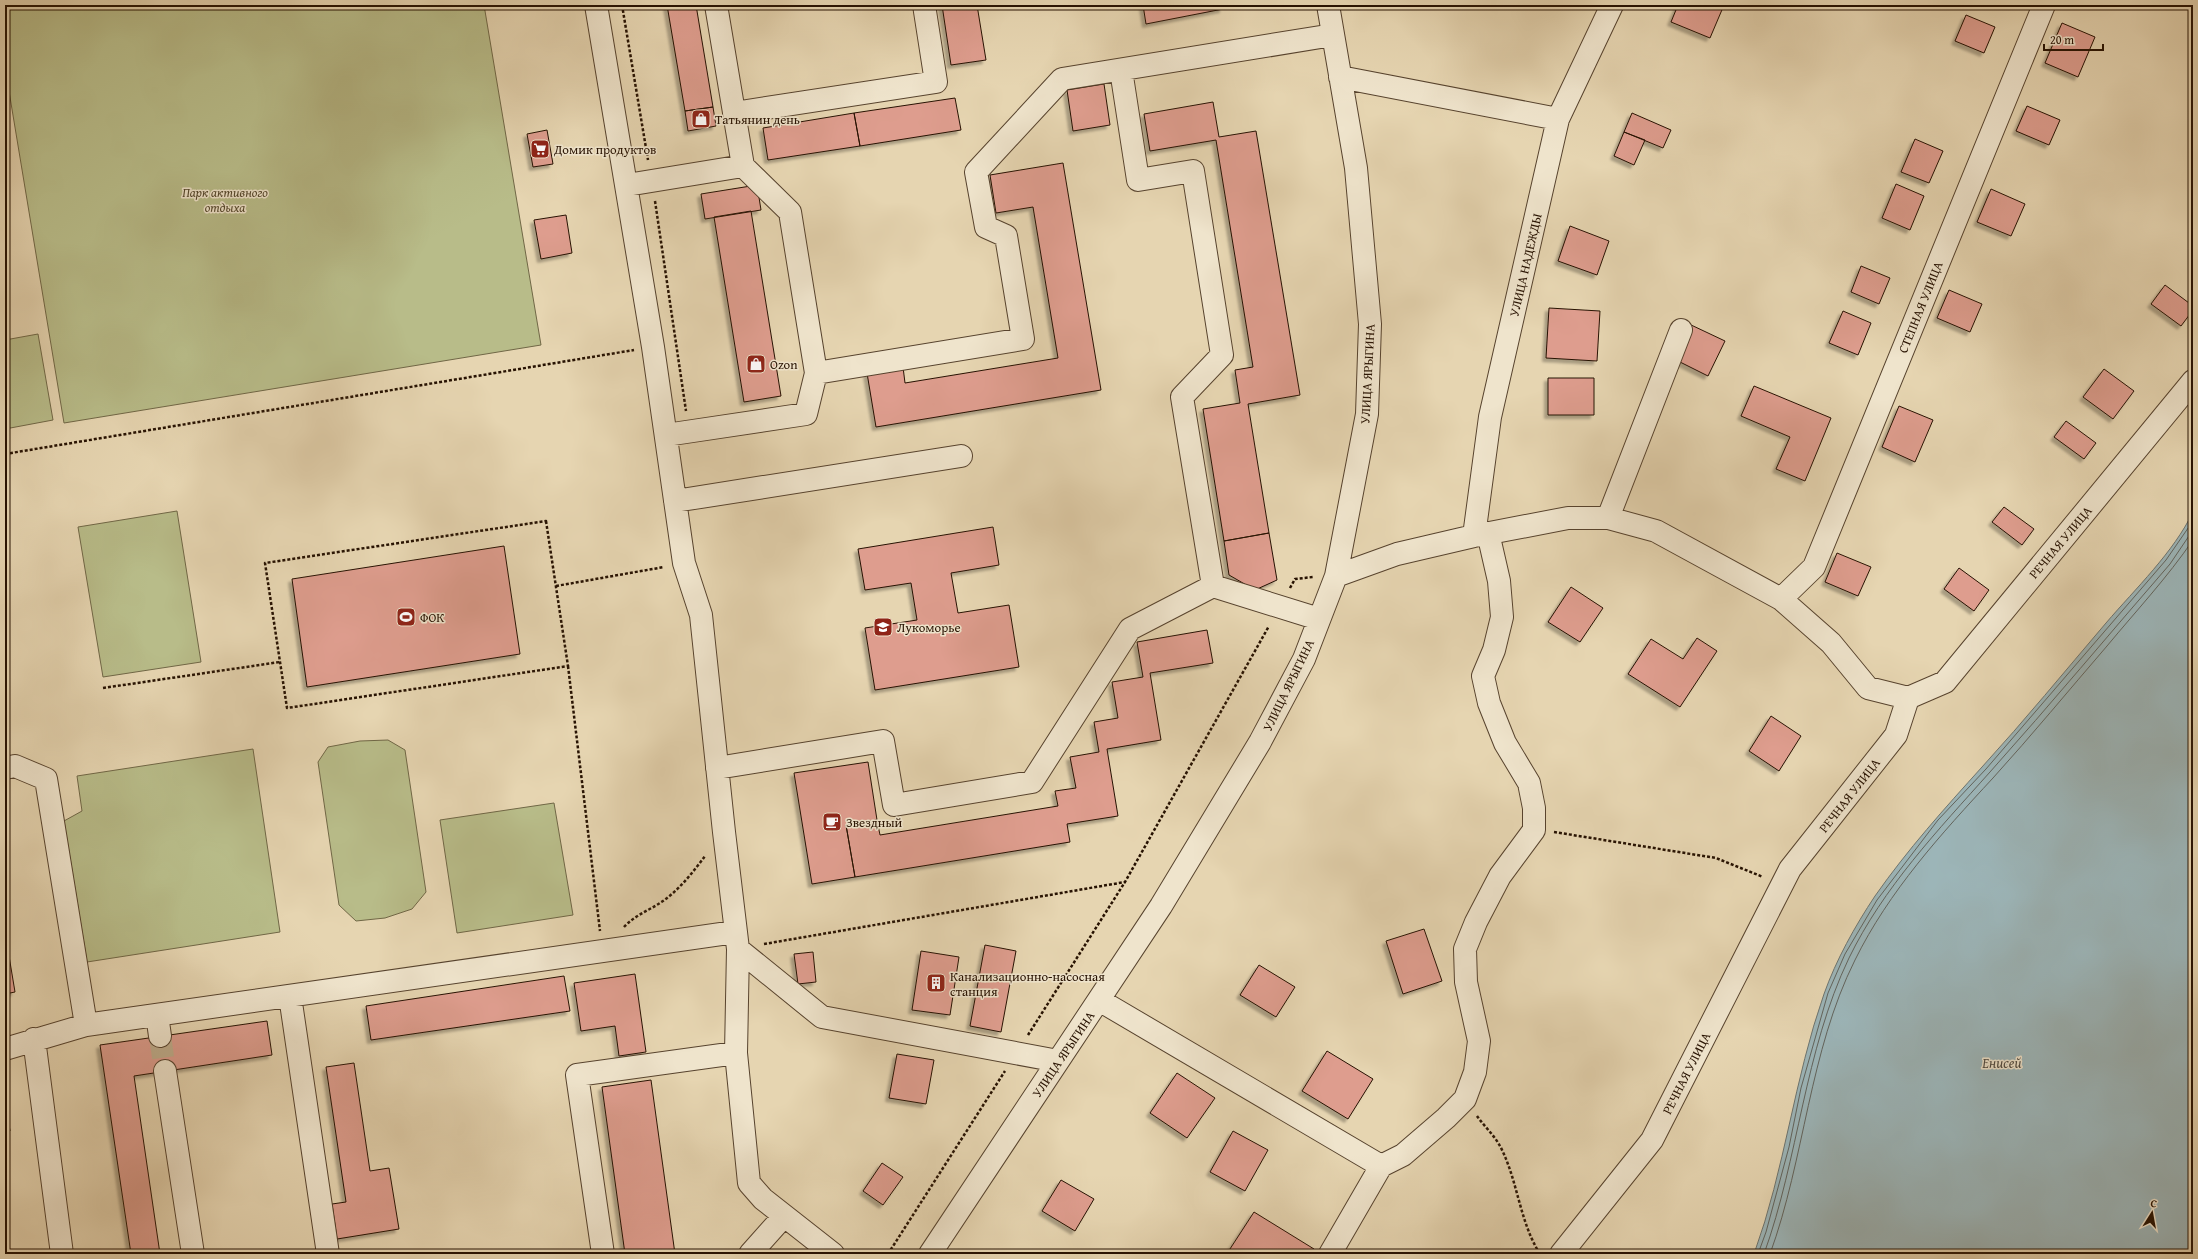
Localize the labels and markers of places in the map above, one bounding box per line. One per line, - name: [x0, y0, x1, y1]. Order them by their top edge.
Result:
- shop icon: Татьянин день: [690, 108, 712, 130]
- place label: Татьянин день: [715, 110, 800, 129]
- supermarket icon: Домик продуктов: [529, 138, 551, 160]
- place label: Домик продуктов: [553, 140, 656, 159]
- shop icon: Ozon: [745, 353, 767, 375]
- place label: Ozon: [770, 355, 798, 374]
- sports icon: ФОК: [395, 606, 417, 628]
- place label: ФОК: [420, 608, 444, 627]
- school or university icon: Лукоморье: [872, 616, 894, 638]
- place label: Лукоморье: [897, 618, 961, 637]
- cafe icon: Звездный: [821, 811, 843, 833]
- place label: Звездный: [846, 813, 903, 832]
- place label: Канализационно-насосная станция: [950, 967, 1105, 1001]
- building icon: Канализационно-насосная станция: [925, 972, 947, 994]

